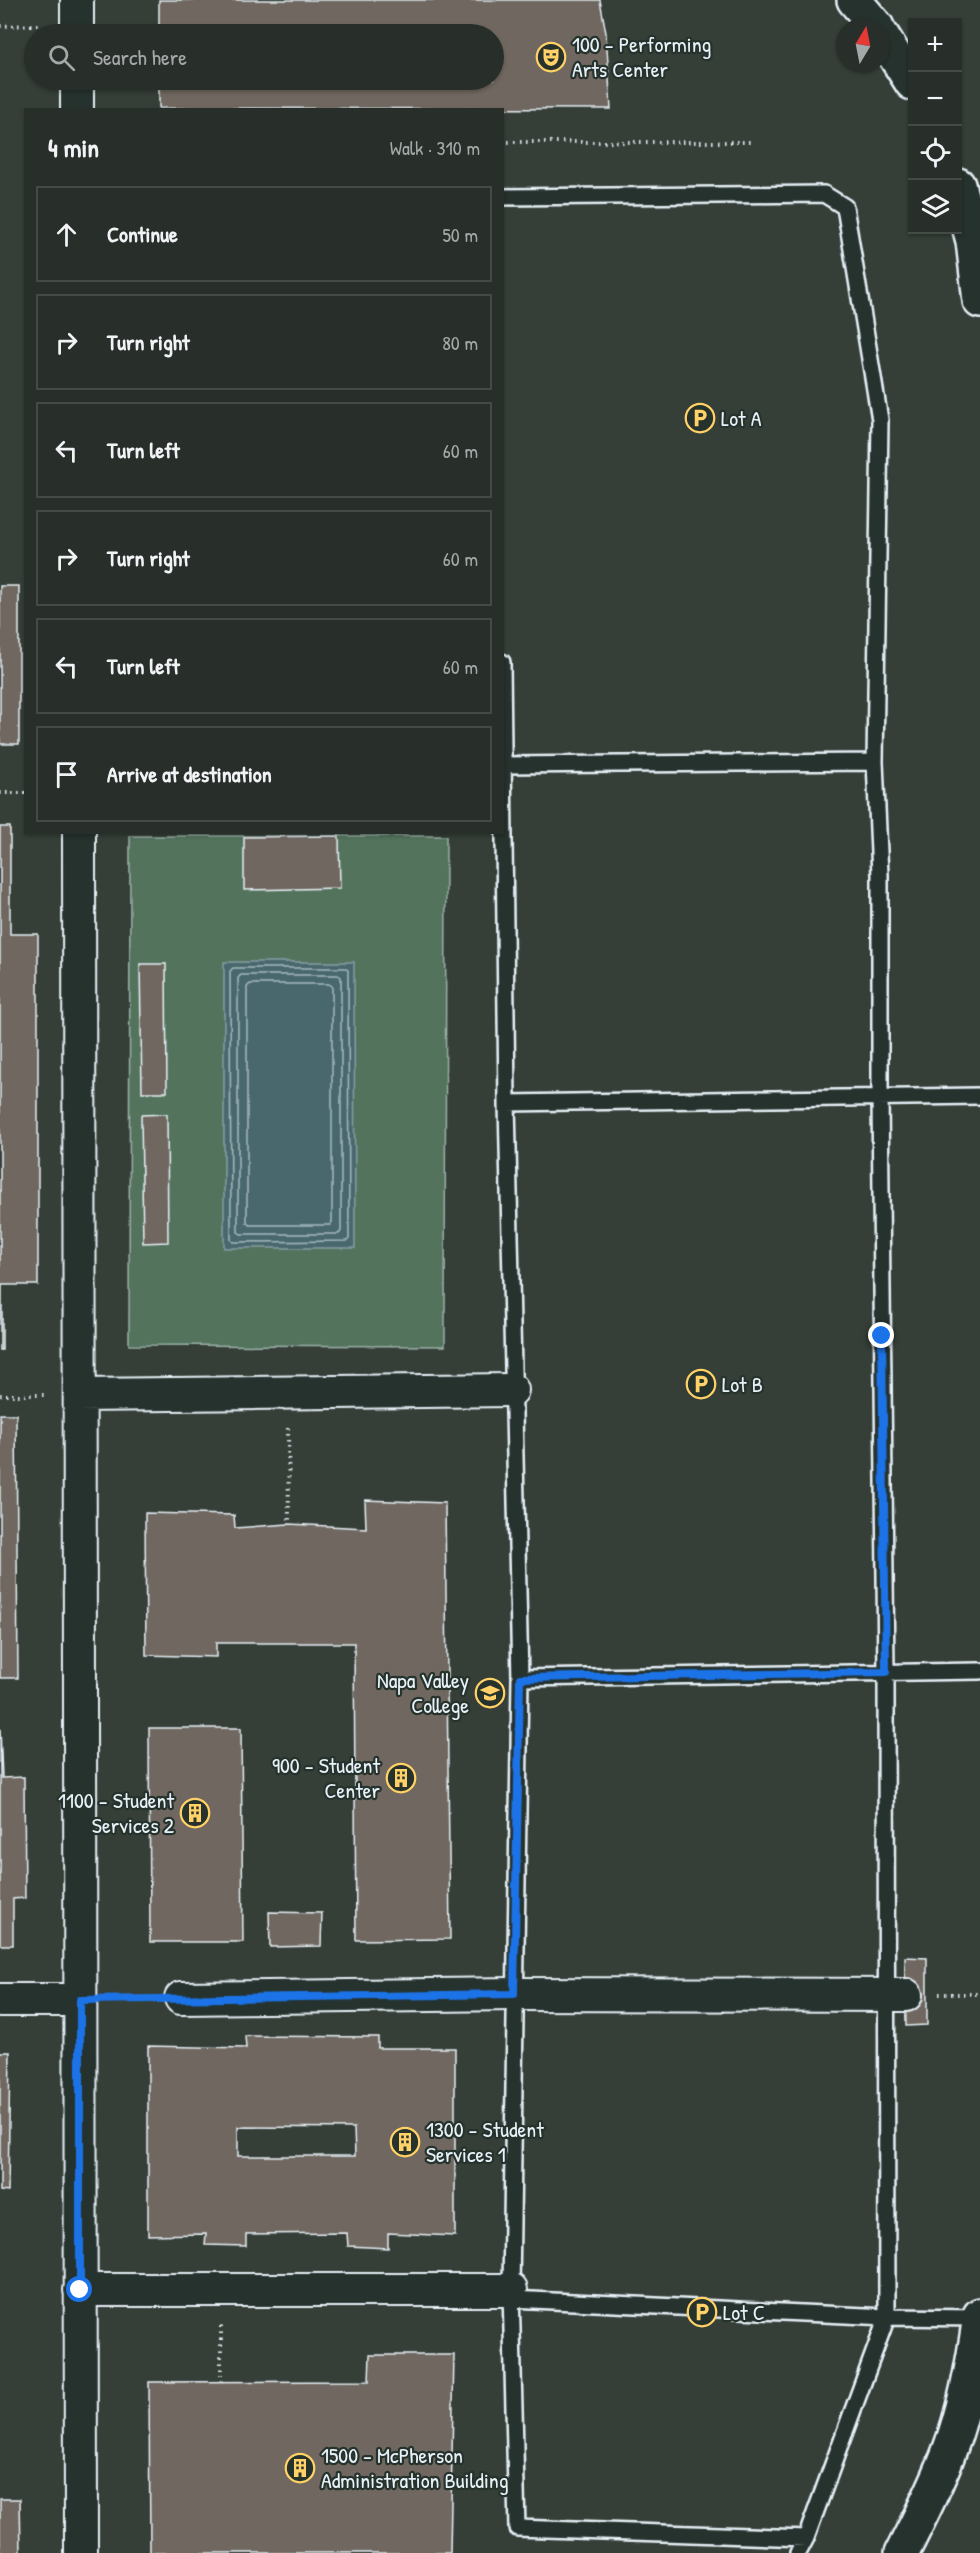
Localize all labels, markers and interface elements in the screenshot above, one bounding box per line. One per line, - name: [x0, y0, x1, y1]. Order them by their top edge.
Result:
- north arrow: [836, 18, 890, 72]
- map controls: [908, 18, 962, 234]
- button: +: [908, 18, 962, 72]
- search box: [24, 24, 504, 90]
- place label: 100 - Performing Arts Center: [572, 29, 711, 84]
- icon: search: [45, 41, 78, 74]
- theatre icon: 100 - Performing Arts Center: [535, 41, 567, 73]
- text: Search here: [93, 42, 187, 72]
- button: −: [908, 72, 962, 126]
- button: locate: [908, 126, 962, 180]
- text: 4 min: [48, 130, 99, 165]
- text: Walk · 310 m: [390, 134, 480, 161]
- button: layers: [908, 180, 962, 234]
- icon: ahead: [50, 218, 83, 251]
- text: Continue: [107, 219, 178, 249]
- text: 50 m: [442, 221, 478, 248]
- icon: right: [50, 326, 83, 359]
- text: Turn right: [107, 327, 190, 357]
- text: 80 m: [442, 329, 478, 356]
- parking icon: Lot A: [684, 402, 716, 434]
- place label: Lot A: [721, 403, 762, 433]
- icon: left: [50, 434, 83, 467]
- text: Turn left: [107, 435, 180, 465]
- text: 60 m: [443, 437, 478, 464]
- icon: right: [50, 542, 83, 575]
- text: Turn right: [107, 543, 190, 573]
- text: 60 m: [443, 545, 478, 572]
- icon: left: [50, 650, 83, 683]
- text: Turn left: [107, 651, 180, 681]
- text: 60 m: [443, 653, 478, 680]
- icon: arrive: [50, 758, 83, 791]
- text: Arrive at destination: [107, 759, 272, 789]
- route end: [868, 1322, 894, 1348]
- parking icon: Lot B: [685, 1368, 717, 1400]
- place label: Lot B: [722, 1369, 763, 1399]
- place label: Napa Valley College: [377, 1665, 469, 1720]
- school or university icon: Napa Valley College: [474, 1677, 506, 1709]
- place label: 900 - Student Center: [272, 1750, 381, 1805]
- building icon: 900 - Student Center: [385, 1762, 417, 1794]
- place label: 1100 - Student Services 2: [58, 1785, 175, 1840]
- building icon: 1100 - Student Services 2: [179, 1797, 211, 1829]
- place label: 1300 - Student Services 1: [426, 2114, 544, 2169]
- building icon: 1300 - Student Services 1: [389, 2126, 421, 2158]
- route start: [66, 2276, 92, 2302]
- parking icon: Lot C: [686, 2296, 718, 2328]
- place label: Lot C: [723, 2297, 765, 2327]
- place label: 1500 - McPherson Administration Building: [321, 2440, 509, 2495]
- building icon: 1500 - McPherson Administration Building: [284, 2452, 316, 2484]

